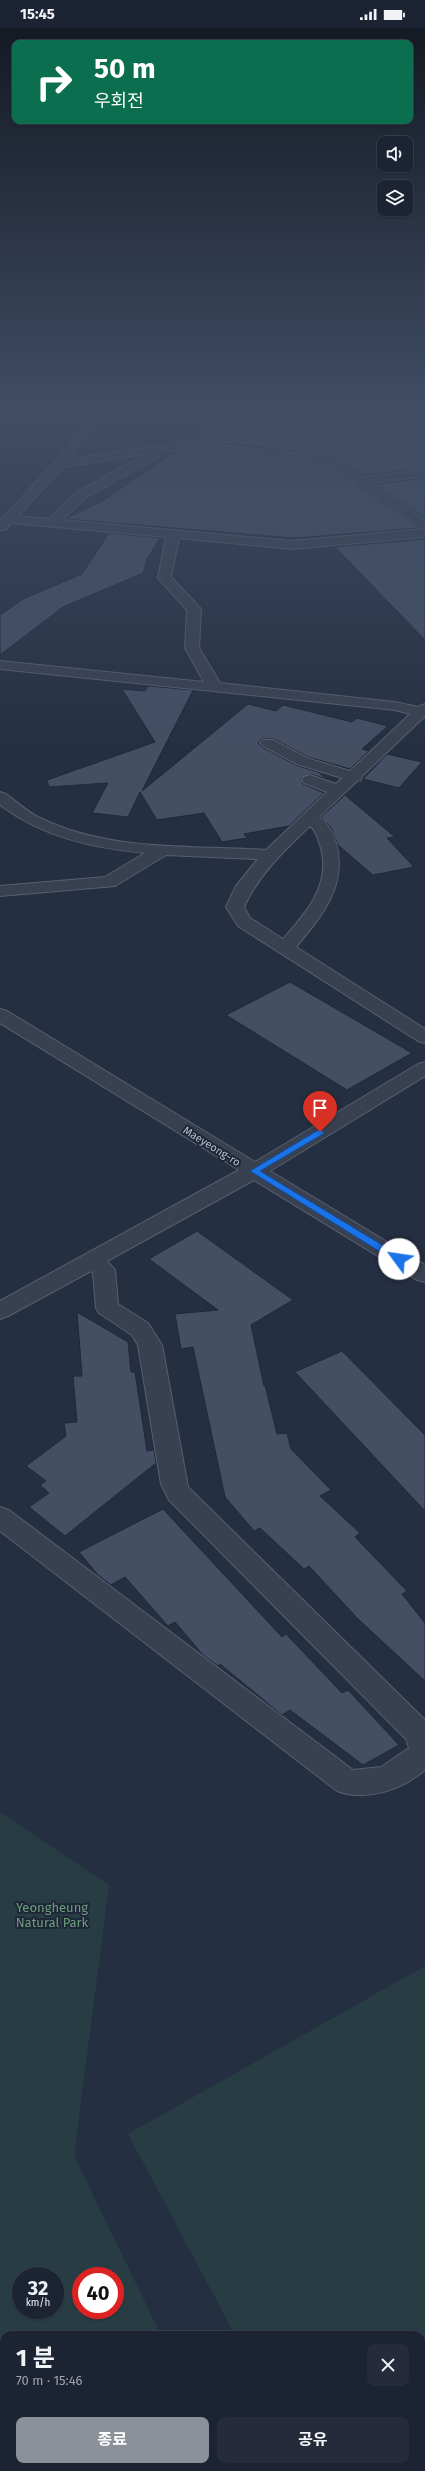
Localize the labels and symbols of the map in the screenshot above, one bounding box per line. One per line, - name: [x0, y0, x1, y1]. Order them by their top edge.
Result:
- pin: [303, 1091, 337, 1132]
- street label: Maeyeong-ro: [181, 1124, 243, 1169]
- position arrow: [378, 1238, 420, 1280]
- park label: Yeongheung Natural Park: [16, 1900, 89, 1930]
- speed limit sign: 40: [72, 2267, 124, 2319]

